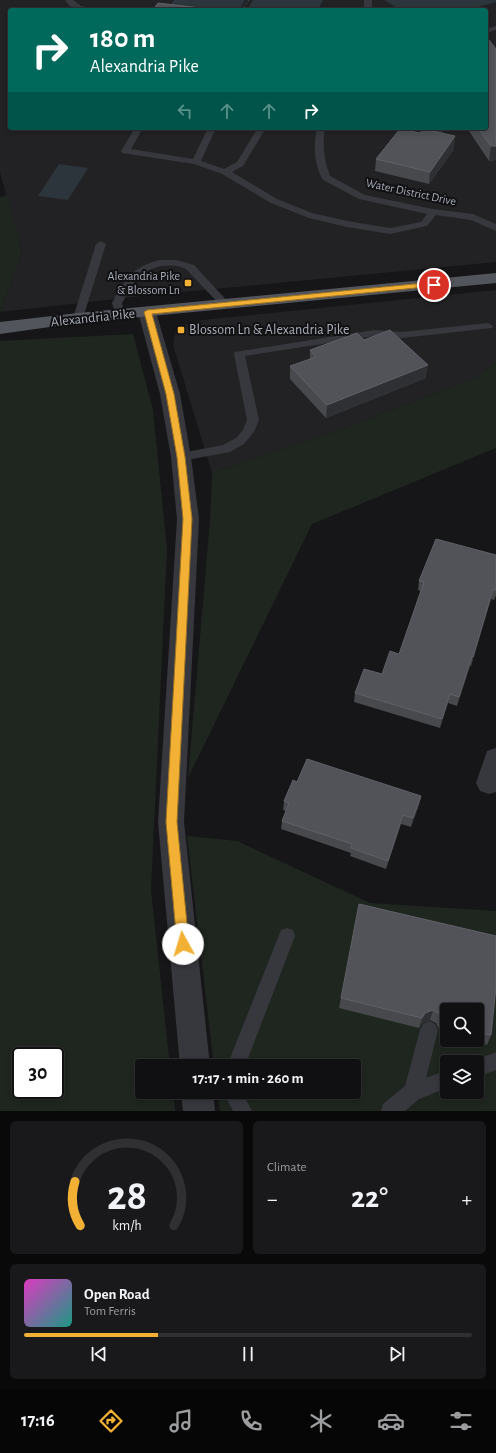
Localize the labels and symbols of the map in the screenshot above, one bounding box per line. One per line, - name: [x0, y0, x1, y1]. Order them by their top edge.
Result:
- street label: Water District Drive: [365, 177, 457, 207]
- pin: [417, 268, 451, 302]
- place label: Alexandria Pike & Blossom Ln: [107, 270, 180, 296]
- marker: Alexandria Pike & Blossom Ln: [183, 278, 193, 288]
- street label: Alexandria Pike: [50, 307, 136, 329]
- place label: Blossom Ln & Alexandria Pike: [189, 323, 349, 337]
- marker: Blossom Ln & Alexandria Pike: [176, 325, 186, 335]
- position arrow: [162, 923, 204, 965]
- speed limit sign: 30: [12, 1047, 64, 1099]

